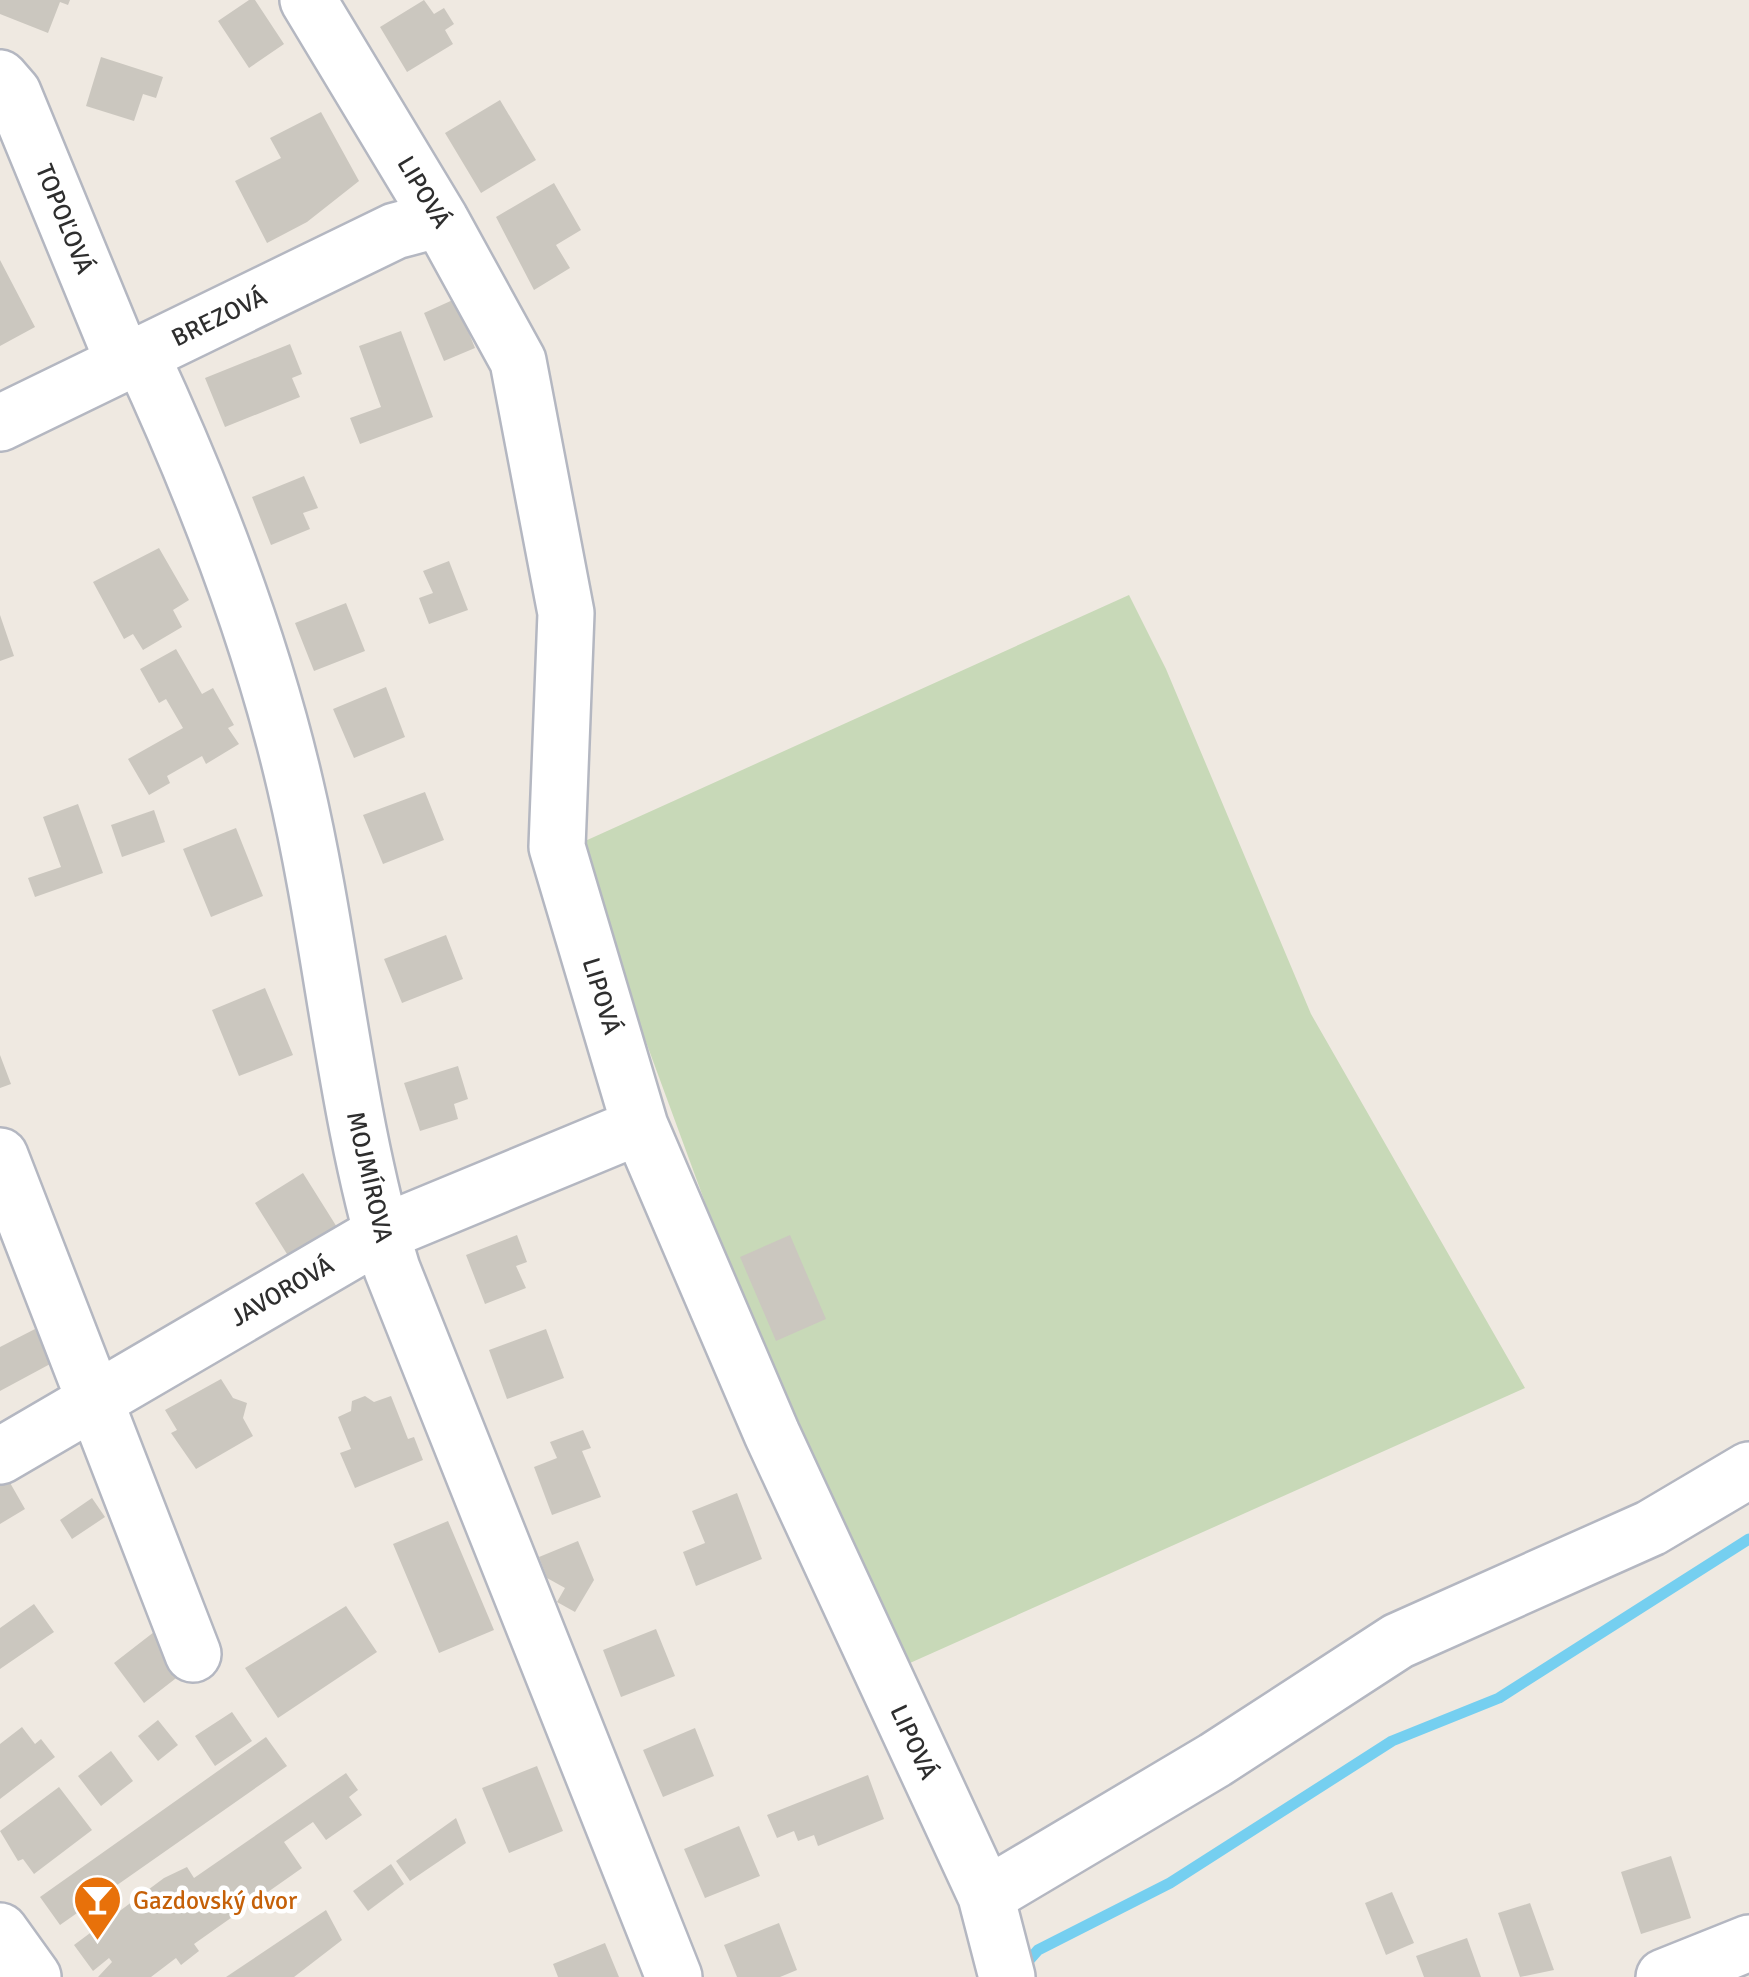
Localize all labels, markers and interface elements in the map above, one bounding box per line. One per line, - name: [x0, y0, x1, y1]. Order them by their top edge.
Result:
- street label: LIPOVÁ: [390, 150, 458, 234]
- street label: TOPOĽOVÁ: [29, 160, 101, 278]
- street label: BREZOVÁ: [166, 281, 272, 353]
- street label: LIPOVÁ: [576, 954, 628, 1038]
- street label: MOJMÍROVA: [340, 1108, 400, 1246]
- street label: JAVOROVÁ: [225, 1249, 339, 1333]
- street label: LIPOVÁ: [883, 1700, 945, 1784]
- bar icon: Gazdovský dvor: [72, 1874, 124, 1942]
- place label: Gazdovský dvor: [133, 1885, 298, 1916]

